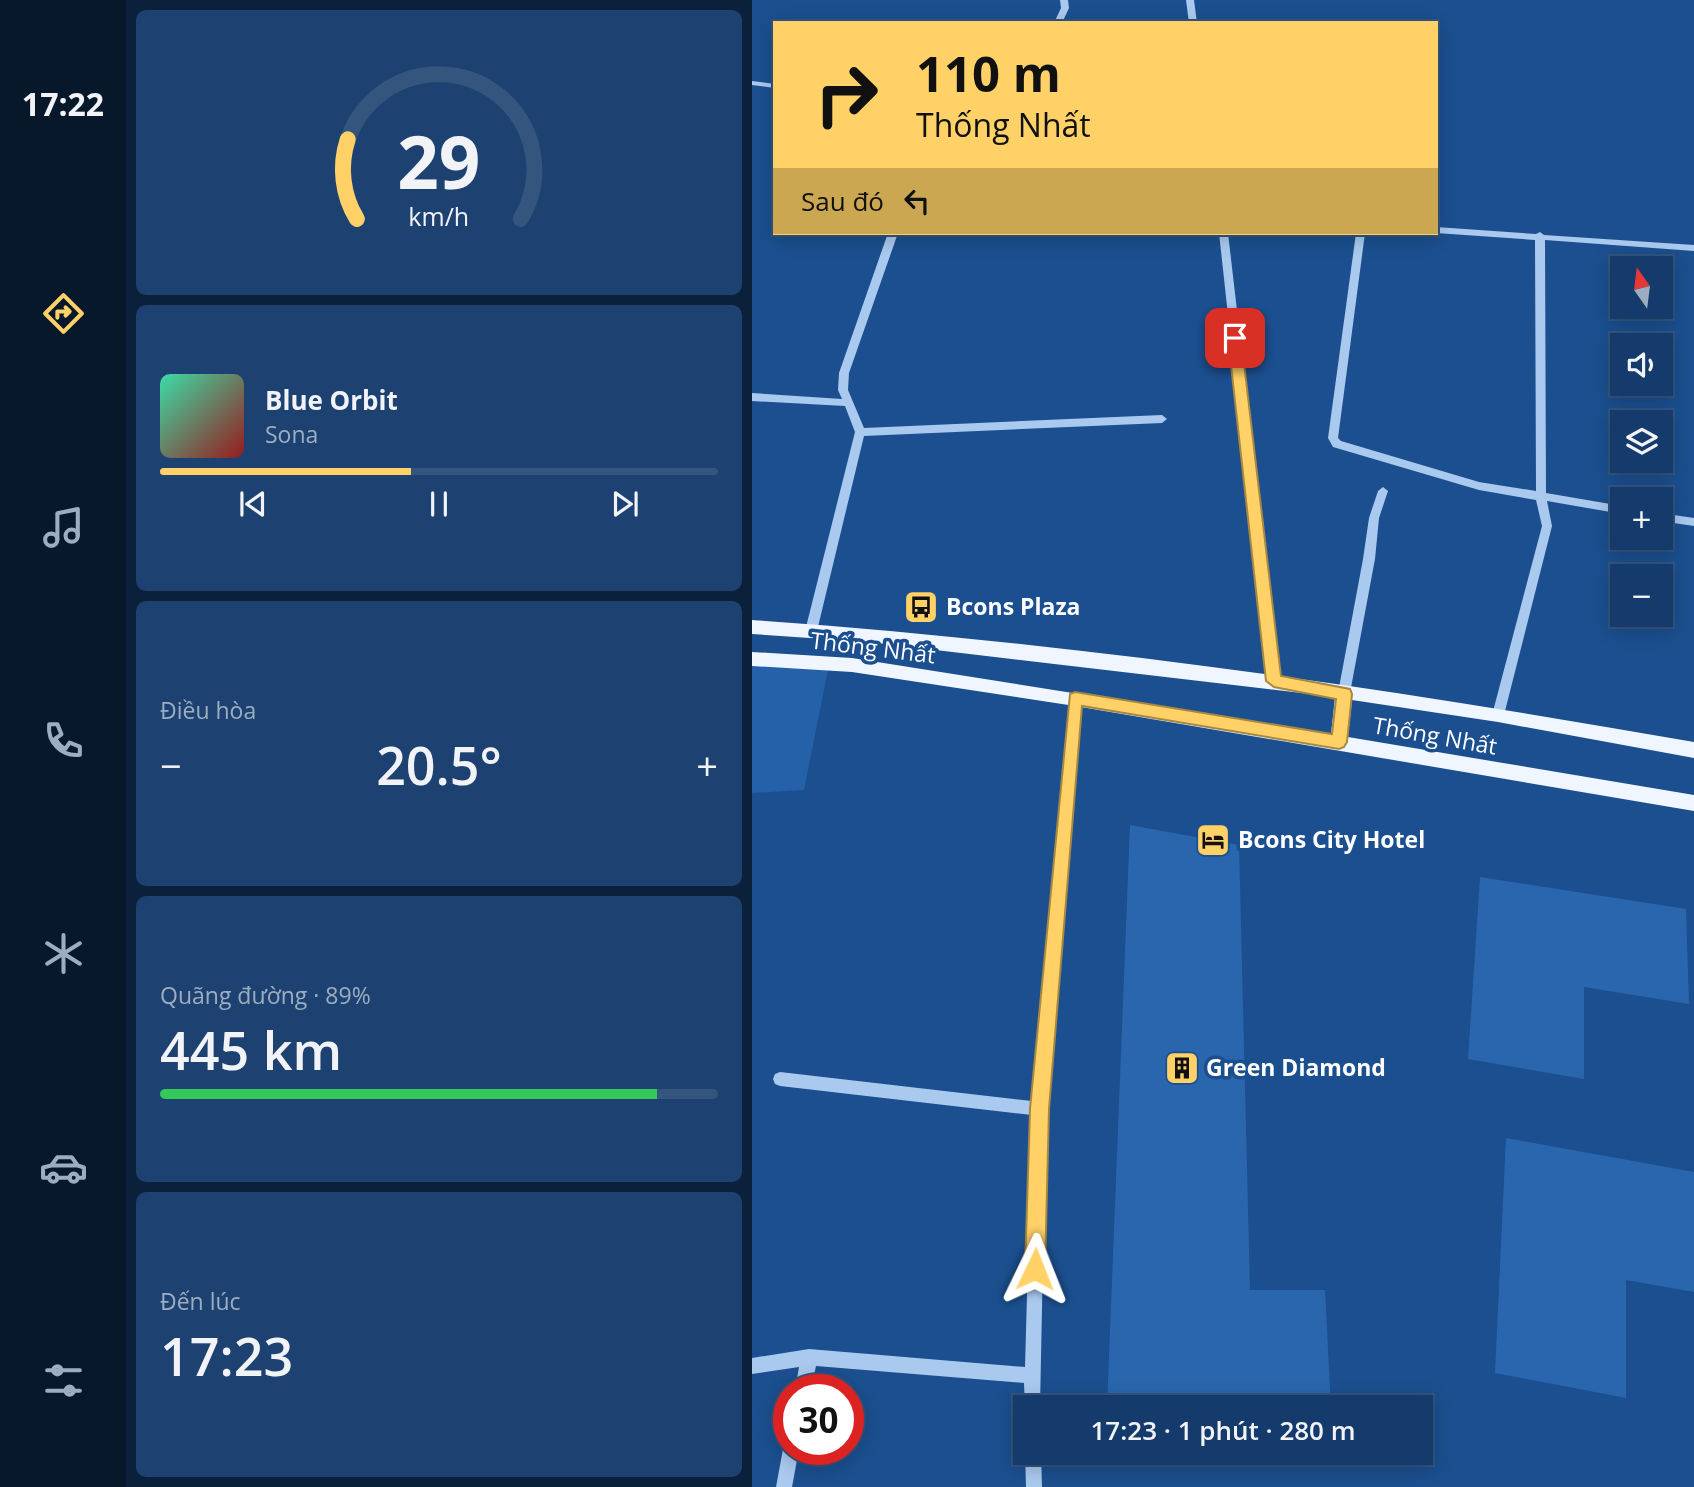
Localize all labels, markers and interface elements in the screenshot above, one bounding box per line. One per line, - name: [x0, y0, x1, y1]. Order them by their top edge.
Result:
- text: 110 m: [916, 40, 1061, 106]
- icon: right: [801, 49, 892, 140]
- text: 17:22: [22, 82, 104, 125]
- text: Thống Nhất: [916, 103, 1091, 146]
- text: 29: [397, 111, 481, 210]
- icon: left: [898, 182, 936, 220]
- text: Sau đó: [801, 183, 884, 219]
- text: km/h: [409, 199, 469, 233]
- north arrow: [1610, 256, 1672, 318]
- map controls: [1610, 256, 1673, 627]
- icon: directions: [39, 289, 88, 338]
- pin: [1205, 308, 1265, 368]
- icon: arrive: [1216, 319, 1254, 357]
- button: sound: [1610, 333, 1673, 396]
- text: Blue Orbit: [265, 382, 398, 418]
- button: layers: [1610, 410, 1673, 473]
- text: Sona: [265, 418, 318, 450]
- icon: previous: [234, 485, 272, 523]
- icon: pause: [420, 485, 458, 523]
- icon: next: [606, 485, 644, 523]
- button: +: [1610, 487, 1673, 550]
- icon: music: [39, 503, 88, 552]
- button: −: [1610, 564, 1673, 627]
- bus stop icon: Bcons Plaza: [902, 588, 940, 626]
- place label: Bcons Plaza: [946, 590, 1081, 622]
- street label: Thống Nhất: [809, 623, 937, 671]
- text: Điều hòa: [160, 694, 256, 726]
- street label: Thống Nhất: [1371, 708, 1500, 762]
- icon: phone: [39, 716, 88, 765]
- text: 20.5°: [376, 729, 502, 800]
- text: −: [160, 739, 182, 791]
- text: +: [696, 739, 718, 791]
- hotel icon: Bcons City Hotel: [1194, 821, 1232, 859]
- place label: Bcons City Hotel: [1238, 823, 1425, 855]
- icon: climate: [39, 929, 88, 978]
- text: Quãng đường · 89%: [160, 979, 371, 1011]
- text: 445 km: [160, 1014, 342, 1085]
- building icon: Green Diamond: [1163, 1049, 1201, 1087]
- place label: Green Diamond: [1206, 1051, 1386, 1083]
- icon: car: [39, 1143, 88, 1192]
- position arrow: [998, 1232, 1072, 1306]
- text: Đến lúc: [160, 1285, 241, 1317]
- text: 17:23: [160, 1320, 293, 1391]
- icon: filters: [39, 1356, 88, 1405]
- speed limit sign: 30: [773, 1374, 864, 1465]
- text: 17:23 · 1 phút · 280 m: [1090, 1412, 1356, 1448]

